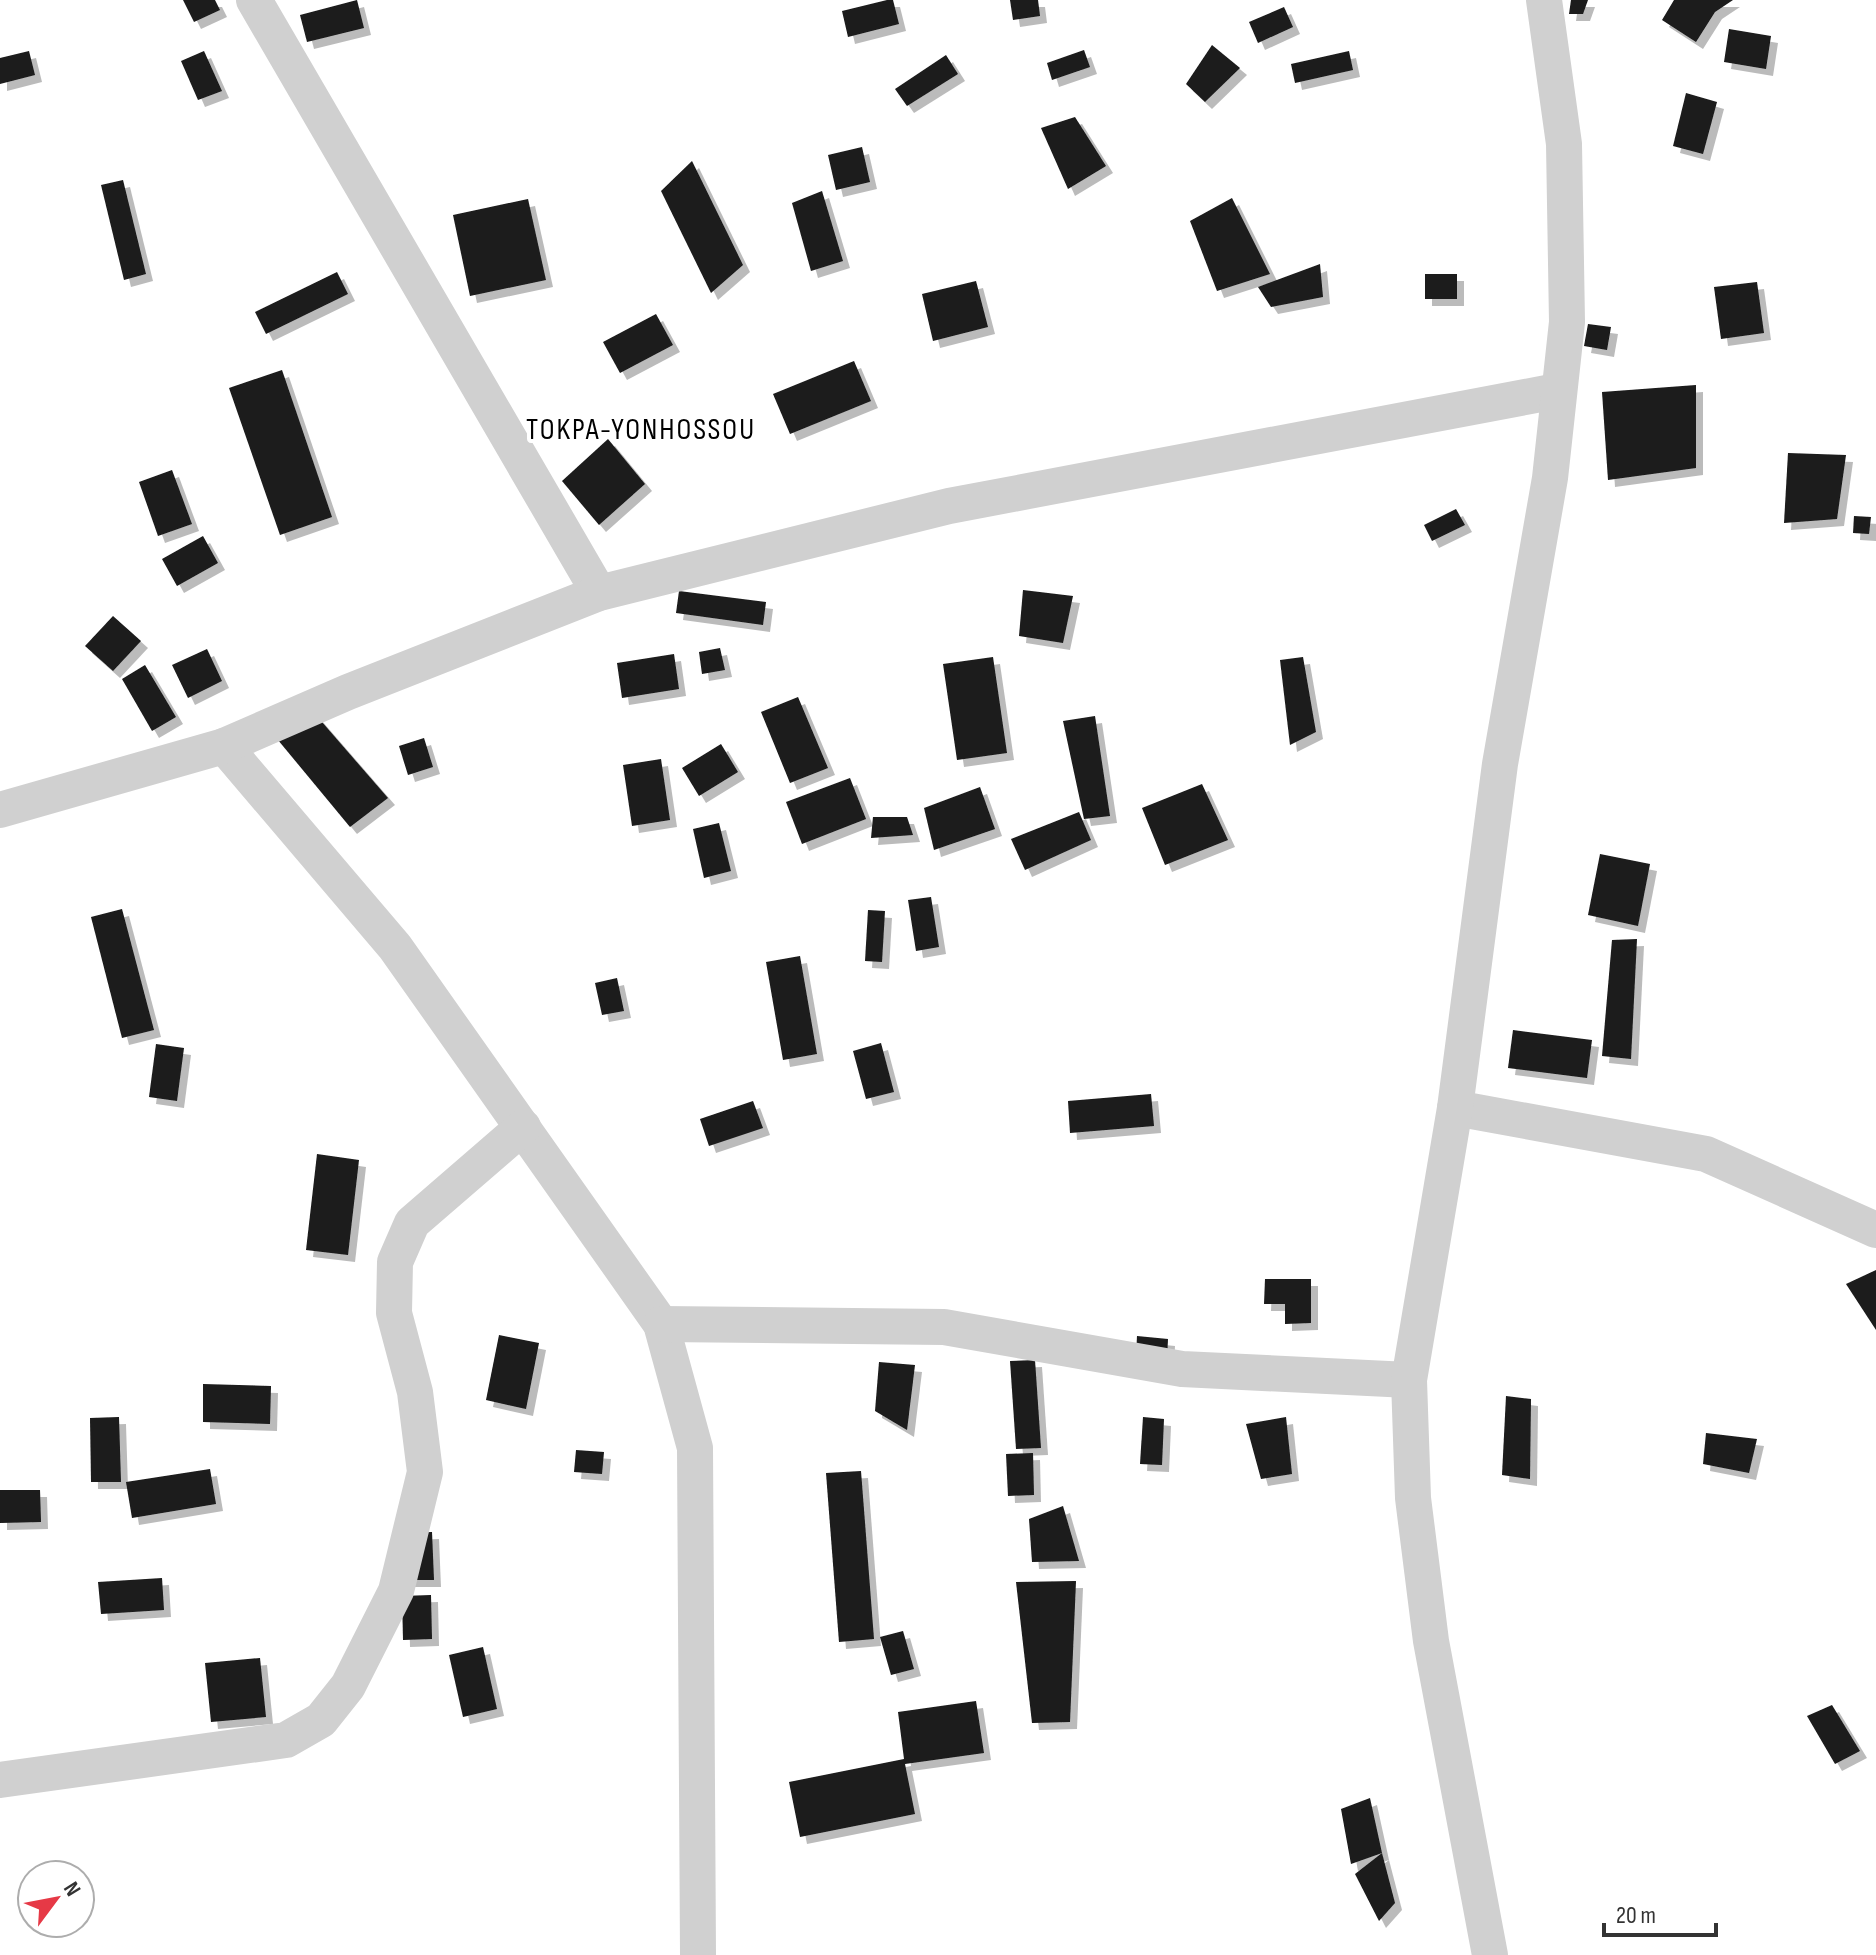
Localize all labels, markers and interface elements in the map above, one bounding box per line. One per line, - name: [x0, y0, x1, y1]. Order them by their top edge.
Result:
- district label: TOKPA-YONHOSSOU: [526, 412, 756, 448]
- north arrow: [16, 1859, 96, 1939]
- text: N: [57, 1877, 86, 1901]
- scale bar: [1604, 1887, 1716, 1937]
- text: 20 m: [1616, 1901, 1656, 1930]

